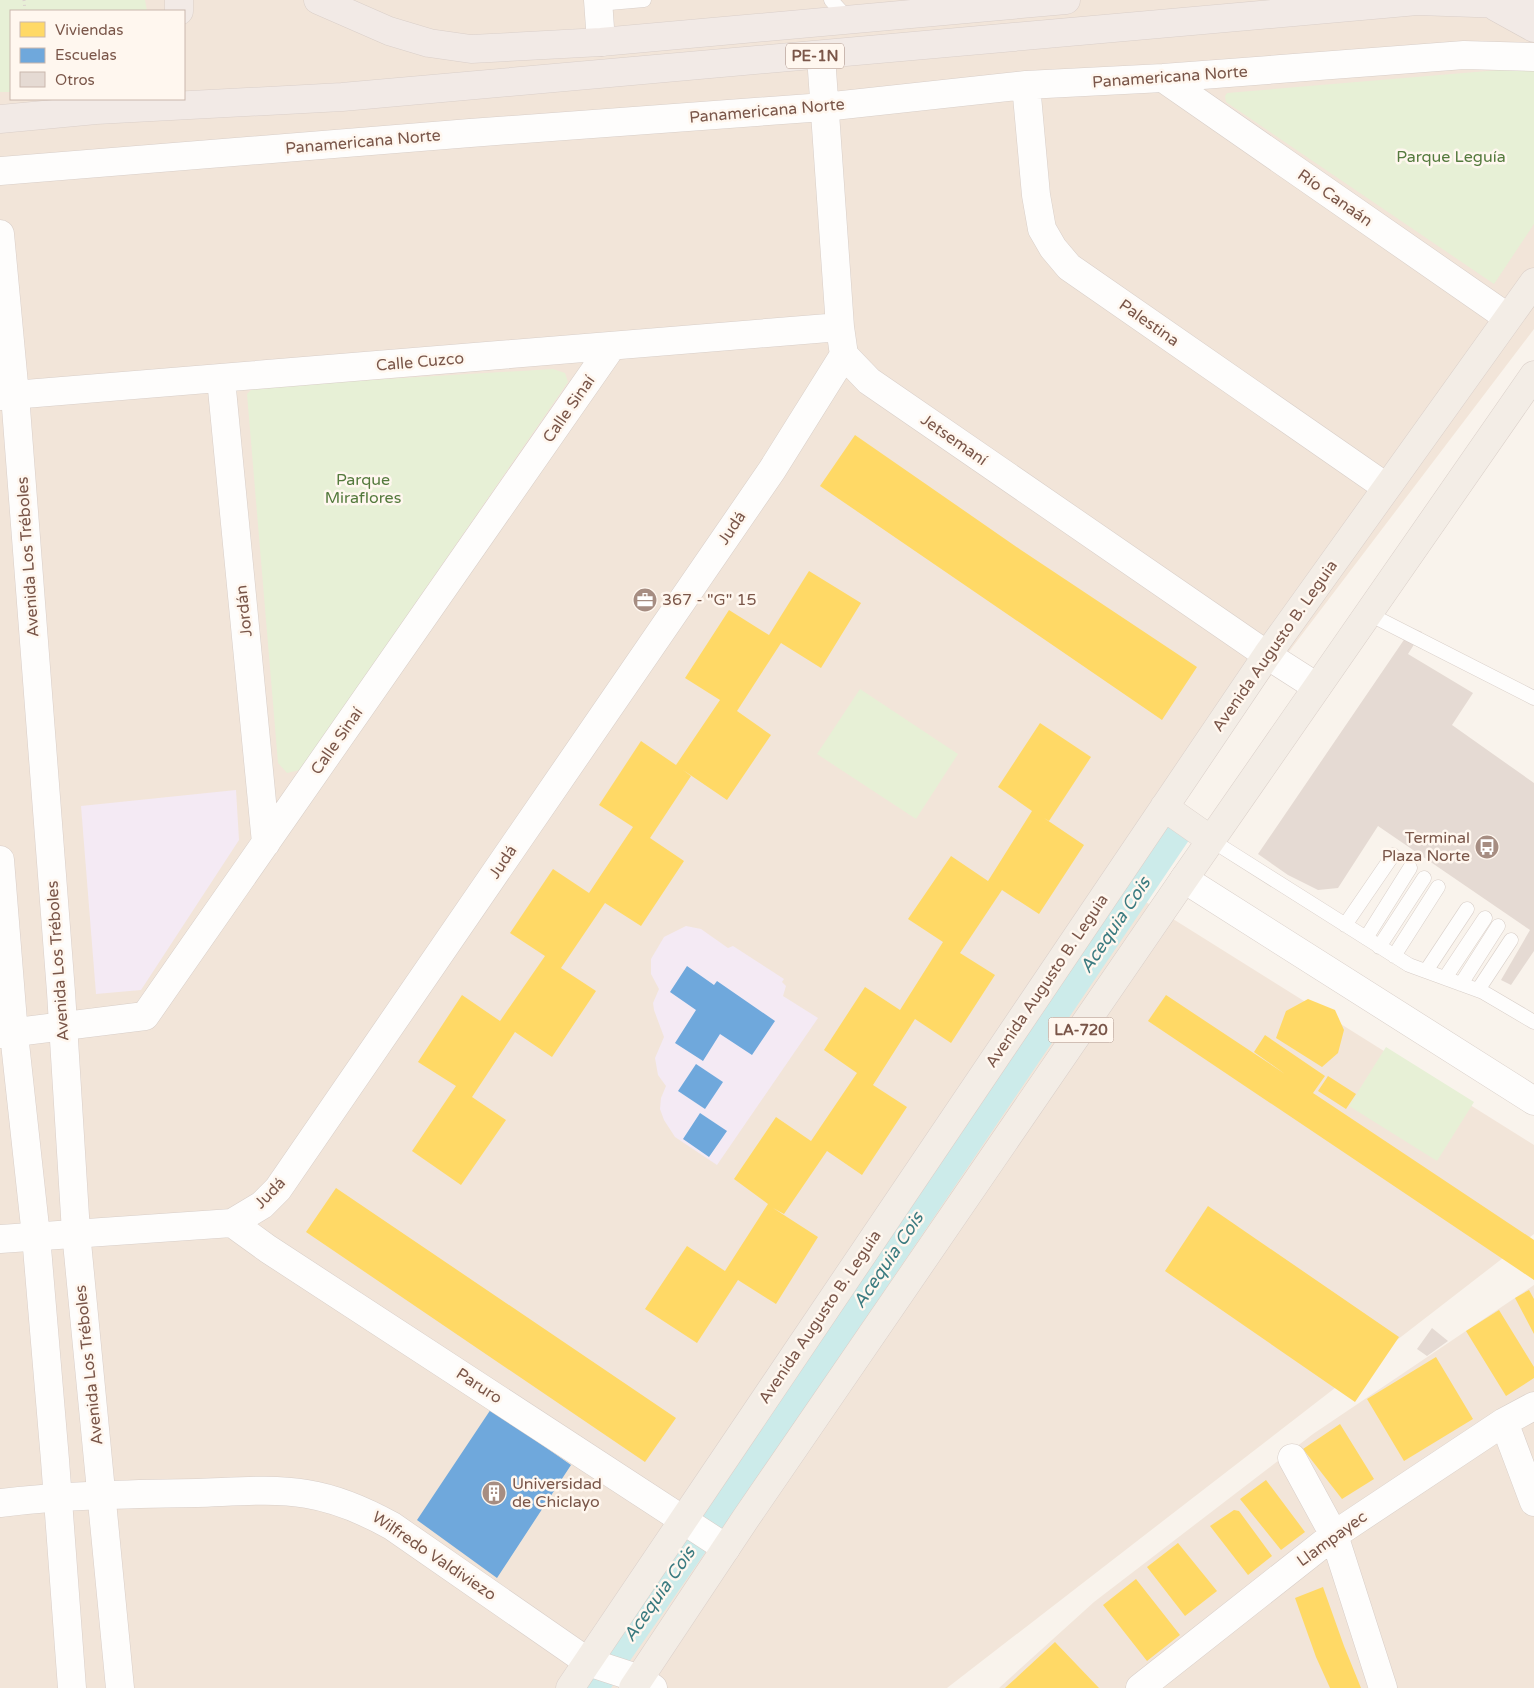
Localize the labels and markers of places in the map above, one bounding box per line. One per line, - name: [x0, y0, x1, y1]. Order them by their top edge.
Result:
- office icon: 367 - "G" 15: [632, 587, 658, 613]
- place label: 367 - "G" 15: [662, 590, 757, 610]
- place label: Terminal Plaza Norte: [1382, 828, 1470, 866]
- bus stop icon: Terminal Plaza Norte: [1474, 834, 1500, 860]
- place label: Universidad de Chiclayo: [512, 1474, 602, 1512]
- building icon: Universidad de Chiclayo: [481, 1480, 507, 1506]

